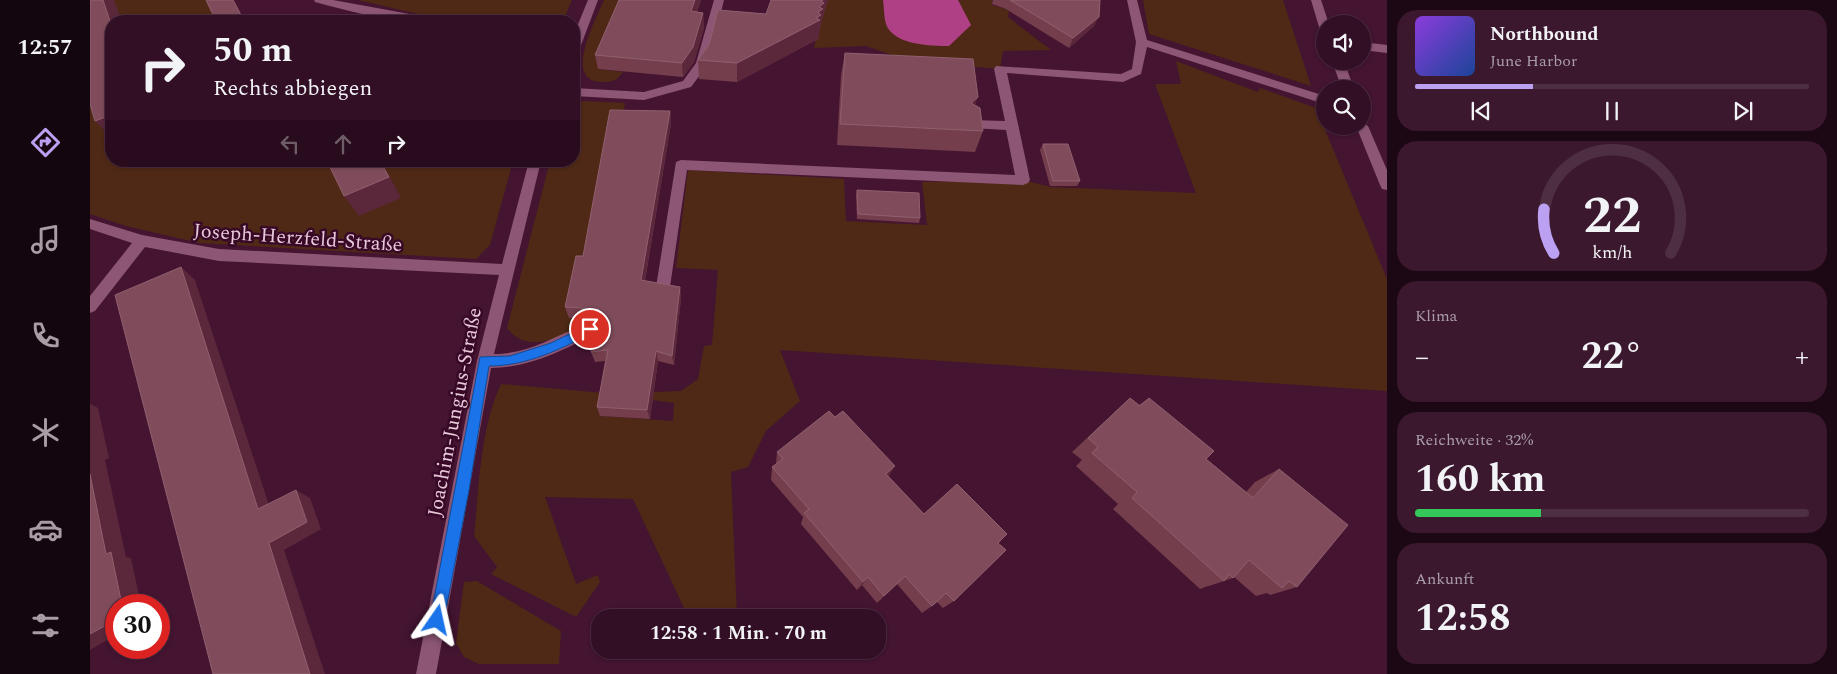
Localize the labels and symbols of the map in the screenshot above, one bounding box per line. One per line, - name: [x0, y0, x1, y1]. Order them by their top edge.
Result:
- street label: Joseph-Herzfeld-Straße: [192, 216, 403, 260]
- street label: Joachim-Jungius-Straße: [420, 305, 490, 520]
- pin: [569, 308, 611, 350]
- position arrow: [410, 593, 462, 645]
- speed limit sign: 30: [105, 594, 170, 659]

